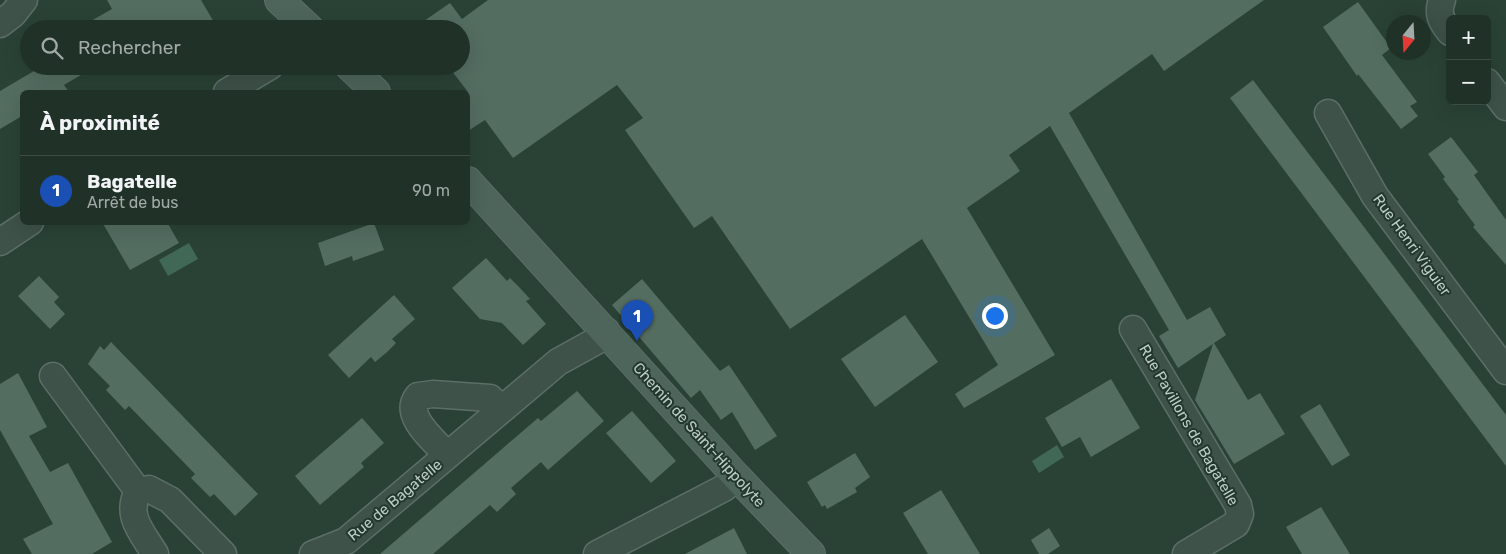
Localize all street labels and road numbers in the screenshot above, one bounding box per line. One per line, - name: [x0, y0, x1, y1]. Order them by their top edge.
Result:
- street label: Rue Henri Viguier: [1369, 191, 1455, 299]
- street label: Rue Pavillons de Bagatelle: [1135, 341, 1243, 509]
- street label: Chemin de Saint-Hippolyte: [629, 359, 769, 511]
- street label: Rue de Bagatelle: [344, 455, 446, 545]

